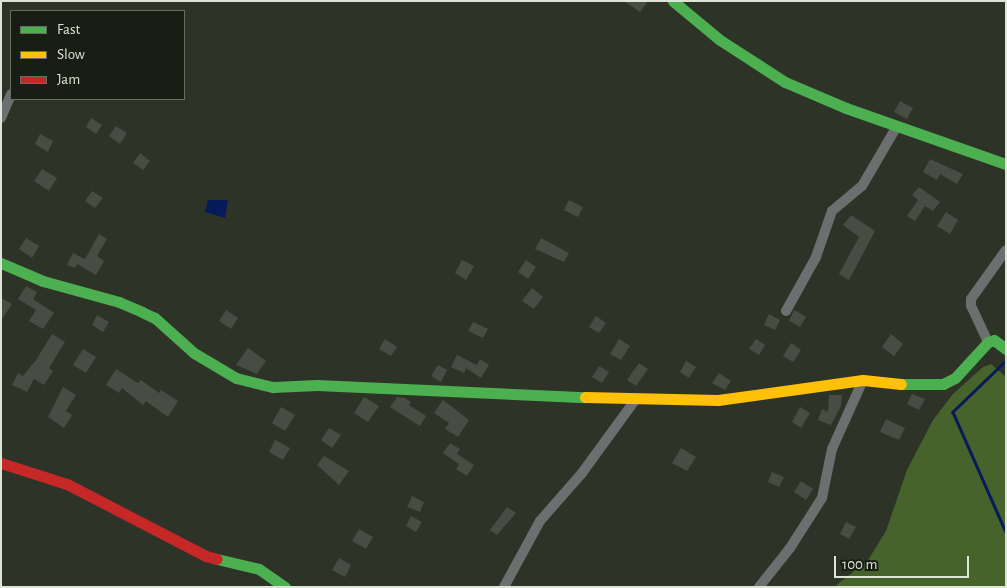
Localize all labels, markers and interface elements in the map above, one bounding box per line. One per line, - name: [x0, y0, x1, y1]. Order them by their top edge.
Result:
- legend: [10, 10, 185, 100]
- text: Fast: [57, 22, 80, 37]
- text: Slow: [57, 47, 85, 62]
- text: Jam: [57, 72, 80, 87]
- scale bar: [837, 546, 972, 578]
- text: 100 m: [842, 557, 877, 572]

